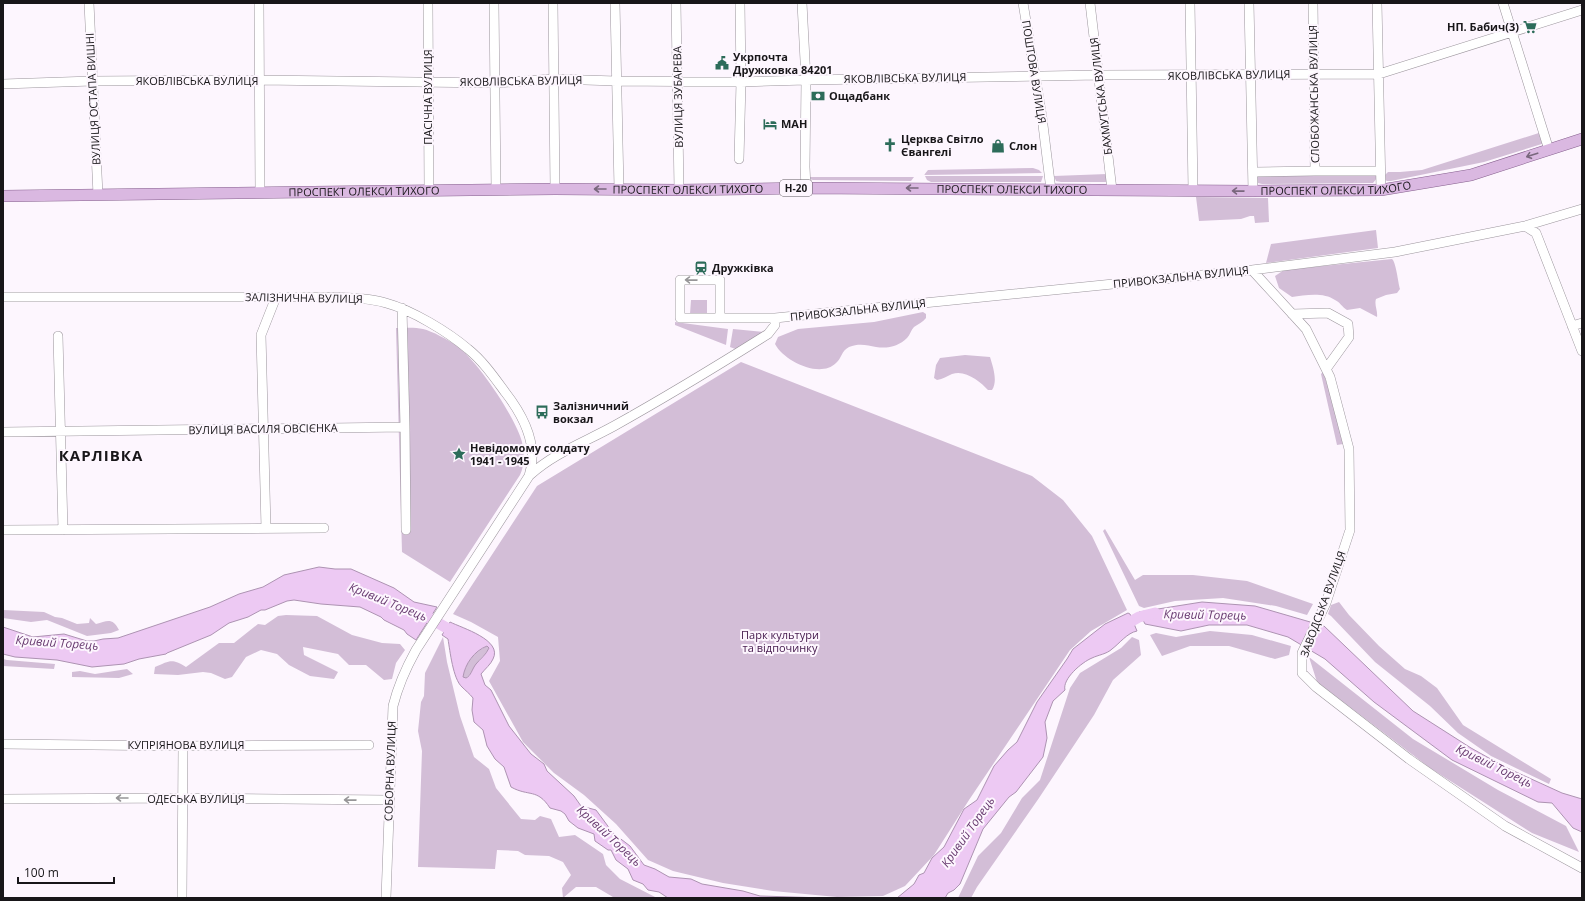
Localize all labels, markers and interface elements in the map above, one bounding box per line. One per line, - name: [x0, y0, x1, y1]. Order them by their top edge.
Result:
- street label: ПОШТОВА ВУЛИЦЯ: [1019, 19, 1050, 125]
- place label: НП. Бабич(3): [1447, 19, 1519, 34]
- supermarket icon: НП. Бабич(3): [1522, 19, 1538, 35]
- street label: СЛОБОЖАНСЬКА ВУЛИЦЯ: [1305, 25, 1322, 163]
- street label: ВУЛИЦЯ ОСТАПА ВИШНІ: [82, 33, 103, 165]
- street label: БАХМУТСЬКА ВУЛИЦЯ: [1086, 36, 1115, 156]
- street label: ВУЛИЦЯ ЗУБАРЕВА: [669, 46, 686, 148]
- street label: ПАСІЧНА ВУЛИЦЯ: [420, 49, 435, 145]
- place label: Укрпочта Дружковка 84201: [733, 49, 833, 77]
- public building icon: Укрпочта Дружковка 84201: [714, 55, 730, 71]
- street label: ЯКОВЛІВСЬКА ВУЛИЦЯ: [1168, 66, 1290, 83]
- street label: ЯКОВЛІВСЬКА ВУЛИЦЯ: [844, 69, 966, 86]
- street label: ЯКОВЛІВСЬКА ВУЛИЦЯ: [460, 72, 582, 89]
- street label: ЯКОВЛІВСЬКА ВУЛИЦЯ: [136, 73, 258, 88]
- bank icon: Ощадбанк: [810, 88, 826, 104]
- place label: Ощадбанк: [829, 88, 890, 103]
- hotel icon: МАН: [762, 116, 778, 132]
- place label: МАН: [781, 116, 807, 131]
- place label: Церква Світло Євангелі: [901, 131, 984, 159]
- church icon: Церква Світло Євангелі: [882, 137, 898, 153]
- shop icon: Слон: [990, 138, 1006, 154]
- place label: Слон: [1009, 138, 1037, 153]
- one-way arrow: [1526, 152, 1538, 160]
- street label: ПРОСПЕКТ ОЛЕКСИ ТИХОГО: [1260, 177, 1412, 198]
- road number: Н-20: [780, 180, 812, 196]
- street label: ПРОСПЕКТ ОЛЕКСИ ТИХОГО: [612, 181, 763, 197]
- street label: ПРОСПЕКТ ОЛЕКСИ ТИХОГО: [936, 181, 1087, 197]
- street label: ПРОСПЕКТ ОЛЕКСИ ТИХОГО: [288, 182, 439, 199]
- one-way arrow: [906, 184, 919, 192]
- one-way arrow: [594, 185, 607, 193]
- one-way arrow: [1232, 187, 1245, 195]
- station icon: Дружківка: [693, 260, 709, 276]
- place label: Дружківка: [712, 260, 774, 275]
- street label: ПРИВОКЗАЛЬНА ВУЛИЦЯ: [1112, 262, 1250, 291]
- one-way arrow: [685, 276, 698, 284]
- street label: ЗАЛІЗНИЧНА ВУЛИЦЯ: [245, 289, 363, 306]
- street label: ПРИВОКЗАЛЬНА ВУЛИЦЯ: [789, 295, 927, 324]
- place label: Залізничний вокзал: [553, 398, 629, 426]
- bus stop icon: Залізничний вокзал: [534, 404, 550, 420]
- street label: ВУЛИЦЯ ВАСИЛЯ ОВСІЄНКА: [188, 420, 338, 437]
- place label: Невідомому солдату 1941 - 1945: [470, 440, 590, 468]
- district label: КАРЛІВКА: [59, 445, 143, 465]
- place icon: Невідомому солдату 1941 - 1945: [451, 446, 467, 462]
- street label: ЗАВОДСЬКА ВУЛИЦЯ: [1296, 549, 1349, 659]
- water label: Кривий Торець: [347, 578, 430, 625]
- water label: Кривий Торець: [1163, 605, 1247, 624]
- park label: Парк культури та відпочинку: [741, 627, 819, 655]
- water label: Кривий Торець: [15, 631, 99, 654]
- street label: СОБОРНА ВУЛИЦЯ: [380, 721, 399, 821]
- street label: КУПРІЯНОВА ВУЛИЦЯ: [128, 737, 244, 752]
- water label: Кривий Торець: [1453, 740, 1535, 791]
- street label: ОДЕСЬКА ВУЛИЦЯ: [147, 791, 245, 806]
- water label: Кривий Торець: [937, 793, 998, 871]
- one-way arrow: [116, 794, 129, 802]
- one-way arrow: [344, 796, 357, 804]
- water label: Кривий Торець: [573, 801, 645, 870]
- scale bar: [18, 859, 114, 885]
- text: 100 m: [24, 864, 59, 881]

